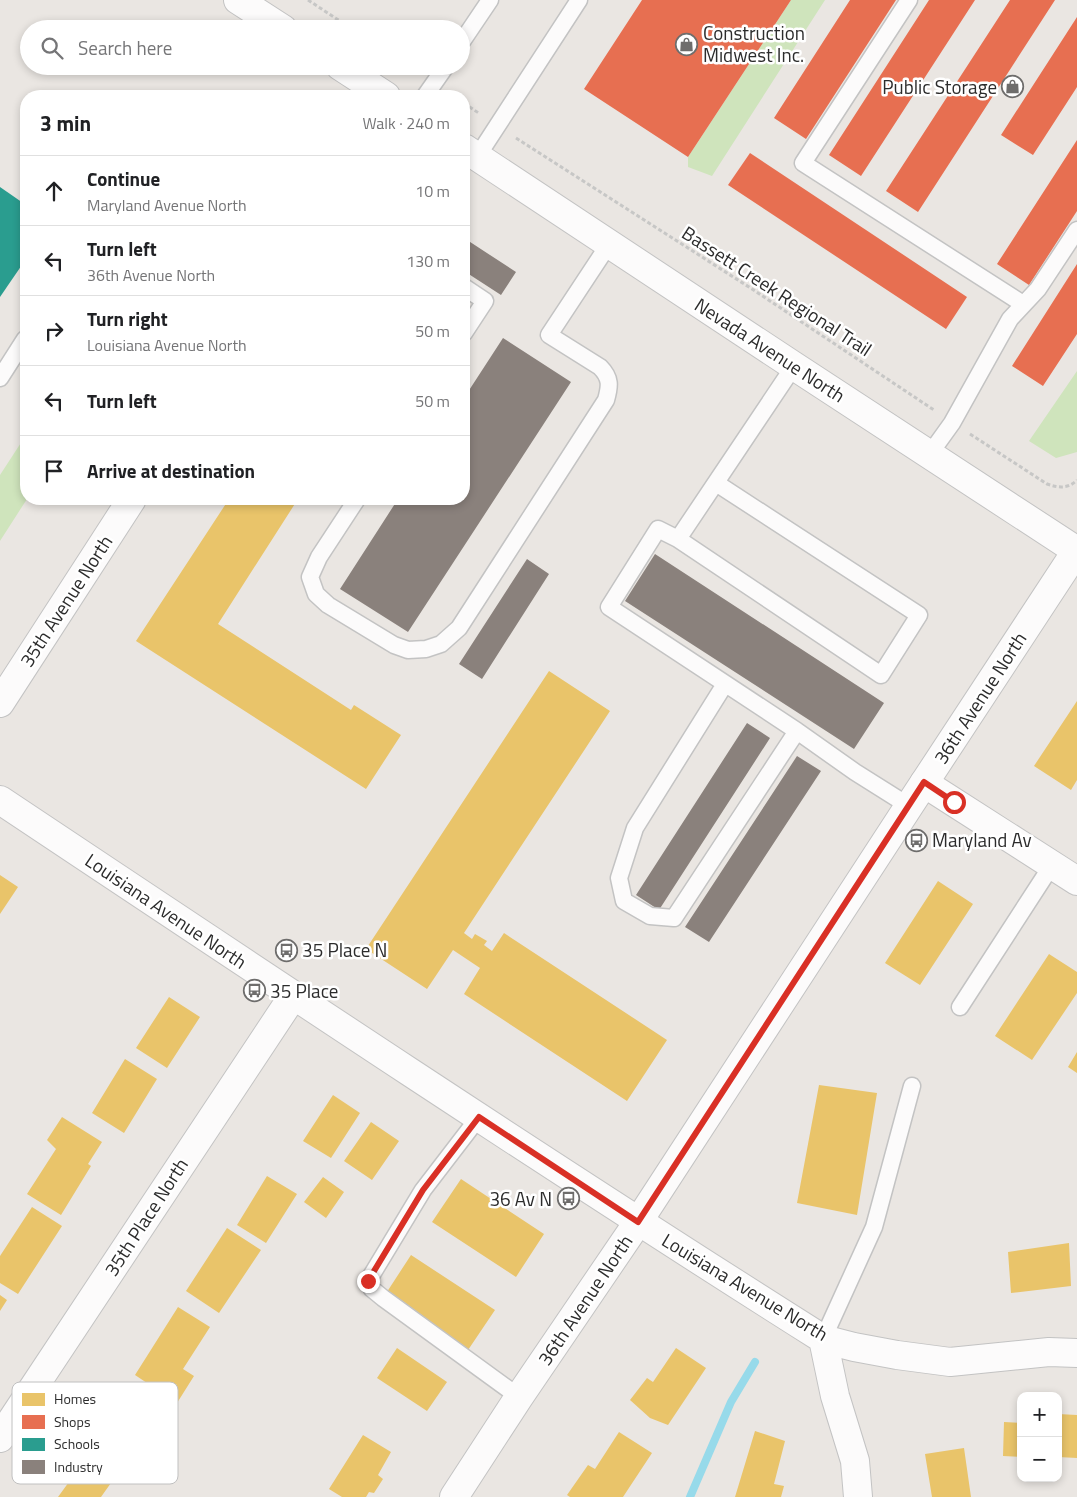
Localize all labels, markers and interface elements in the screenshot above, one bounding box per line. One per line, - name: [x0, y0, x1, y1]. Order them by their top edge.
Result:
- place label: Construction Midwest Inc.: [703, 18, 805, 69]
- search box: [20, 20, 470, 75]
- shop icon: Construction Midwest Inc.: [675, 32, 699, 56]
- text: Search here: [78, 33, 172, 62]
- icon: search: [38, 34, 66, 62]
- place label: Public Storage: [882, 72, 997, 101]
- shop icon: Public Storage: [1001, 75, 1025, 99]
- text: 3 min: [40, 107, 91, 139]
- text: Walk · 240 m: [362, 111, 450, 135]
- text: Continue: [87, 164, 160, 193]
- icon: ahead: [40, 177, 68, 205]
- text: 10 m: [415, 179, 450, 203]
- text: Maryland Avenue North: [87, 193, 247, 217]
- street label: Bassett Creek Regional Trail: [677, 218, 878, 363]
- text: Turn left: [87, 234, 157, 263]
- icon: left: [40, 247, 68, 275]
- text: 130 m: [406, 249, 450, 273]
- text: 36th Avenue North: [87, 263, 215, 287]
- street label: Nevada Avenue North: [689, 290, 851, 409]
- text: Turn right: [87, 304, 168, 333]
- icon: right: [40, 317, 68, 345]
- text: 50 m: [415, 319, 450, 343]
- text: Louisiana Avenue North: [87, 333, 247, 357]
- text: Turn left: [87, 386, 157, 415]
- icon: left: [40, 387, 68, 415]
- text: 50 m: [415, 389, 450, 413]
- text: Arrive at destination: [87, 456, 255, 485]
- icon: arrive: [40, 457, 68, 485]
- street label: 35th Avenue North: [12, 529, 119, 672]
- street label: 36th Avenue North: [926, 626, 1033, 769]
- route start: [943, 791, 966, 814]
- place label: Maryland Av: [932, 825, 1032, 854]
- bus stop icon: Maryland Av: [904, 828, 928, 852]
- street label: Louisiana Avenue North: [80, 846, 253, 976]
- place label: 35 Place N: [302, 935, 387, 964]
- bus stop icon: 35 Place N: [274, 938, 298, 962]
- place label: 35 Place: [270, 976, 338, 1005]
- bus stop icon: 35 Place: [242, 979, 266, 1003]
- street label: 35th Place North: [96, 1152, 195, 1282]
- place label: 36 Av N: [489, 1184, 552, 1213]
- bus stop icon: 36 Av N: [556, 1187, 580, 1211]
- street label: Louisiana Avenue North: [657, 1225, 834, 1348]
- street label: 36th Avenue North: [530, 1229, 639, 1371]
- route end: [357, 1270, 380, 1293]
- legend: [12, 1382, 178, 1484]
- text: Homes: [54, 1388, 96, 1409]
- map controls: [1017, 1392, 1062, 1482]
- button: +: [1017, 1392, 1062, 1437]
- text: Shops: [54, 1411, 90, 1432]
- text: Schools: [54, 1433, 100, 1454]
- button: −: [1017, 1437, 1062, 1482]
- text: Industry: [54, 1456, 103, 1477]

